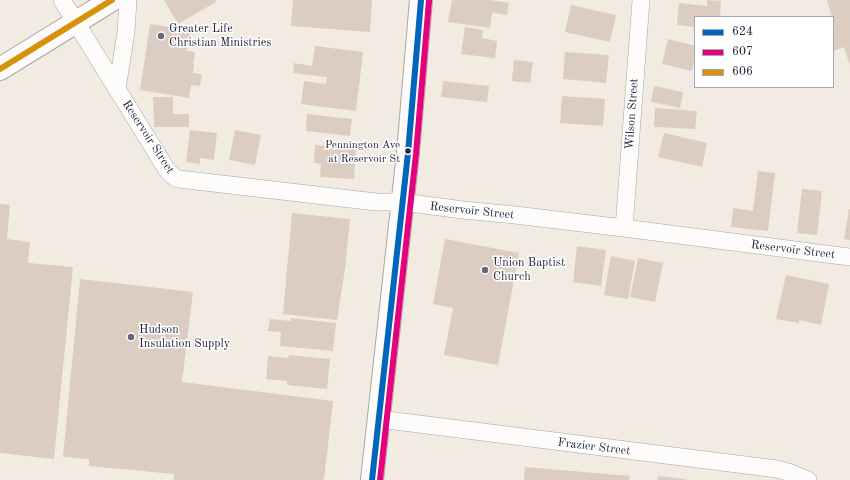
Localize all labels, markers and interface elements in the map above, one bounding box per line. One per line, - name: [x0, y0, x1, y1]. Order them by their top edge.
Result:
- legend: [694, 16, 834, 88]
- place label: Greater Life Christian Ministries: [169, 22, 271, 50]
- text: 624: [732, 26, 753, 38]
- marker: Greater Life Christian Ministries: [156, 31, 166, 41]
- text: 607: [732, 46, 753, 58]
- text: 606: [732, 66, 753, 78]
- street label: Wilson Street: [622, 78, 642, 150]
- street label: Reservoir Street: [119, 98, 177, 176]
- place label: Pennington Ave at Reservoir St: [325, 138, 400, 164]
- marker: Pennington Ave at Reservoir St: [403, 146, 413, 156]
- street label: Reservoir Street: [429, 199, 515, 223]
- street label: Reservoir Street: [750, 238, 836, 262]
- place label: Union Baptist Church: [493, 256, 565, 284]
- marker: Union Baptist Church: [480, 265, 490, 275]
- place label: Hudson Insulation Supply: [139, 323, 230, 351]
- marker: Hudson Insulation Supply: [126, 332, 136, 342]
- street label: Frazier Street: [557, 435, 631, 459]

